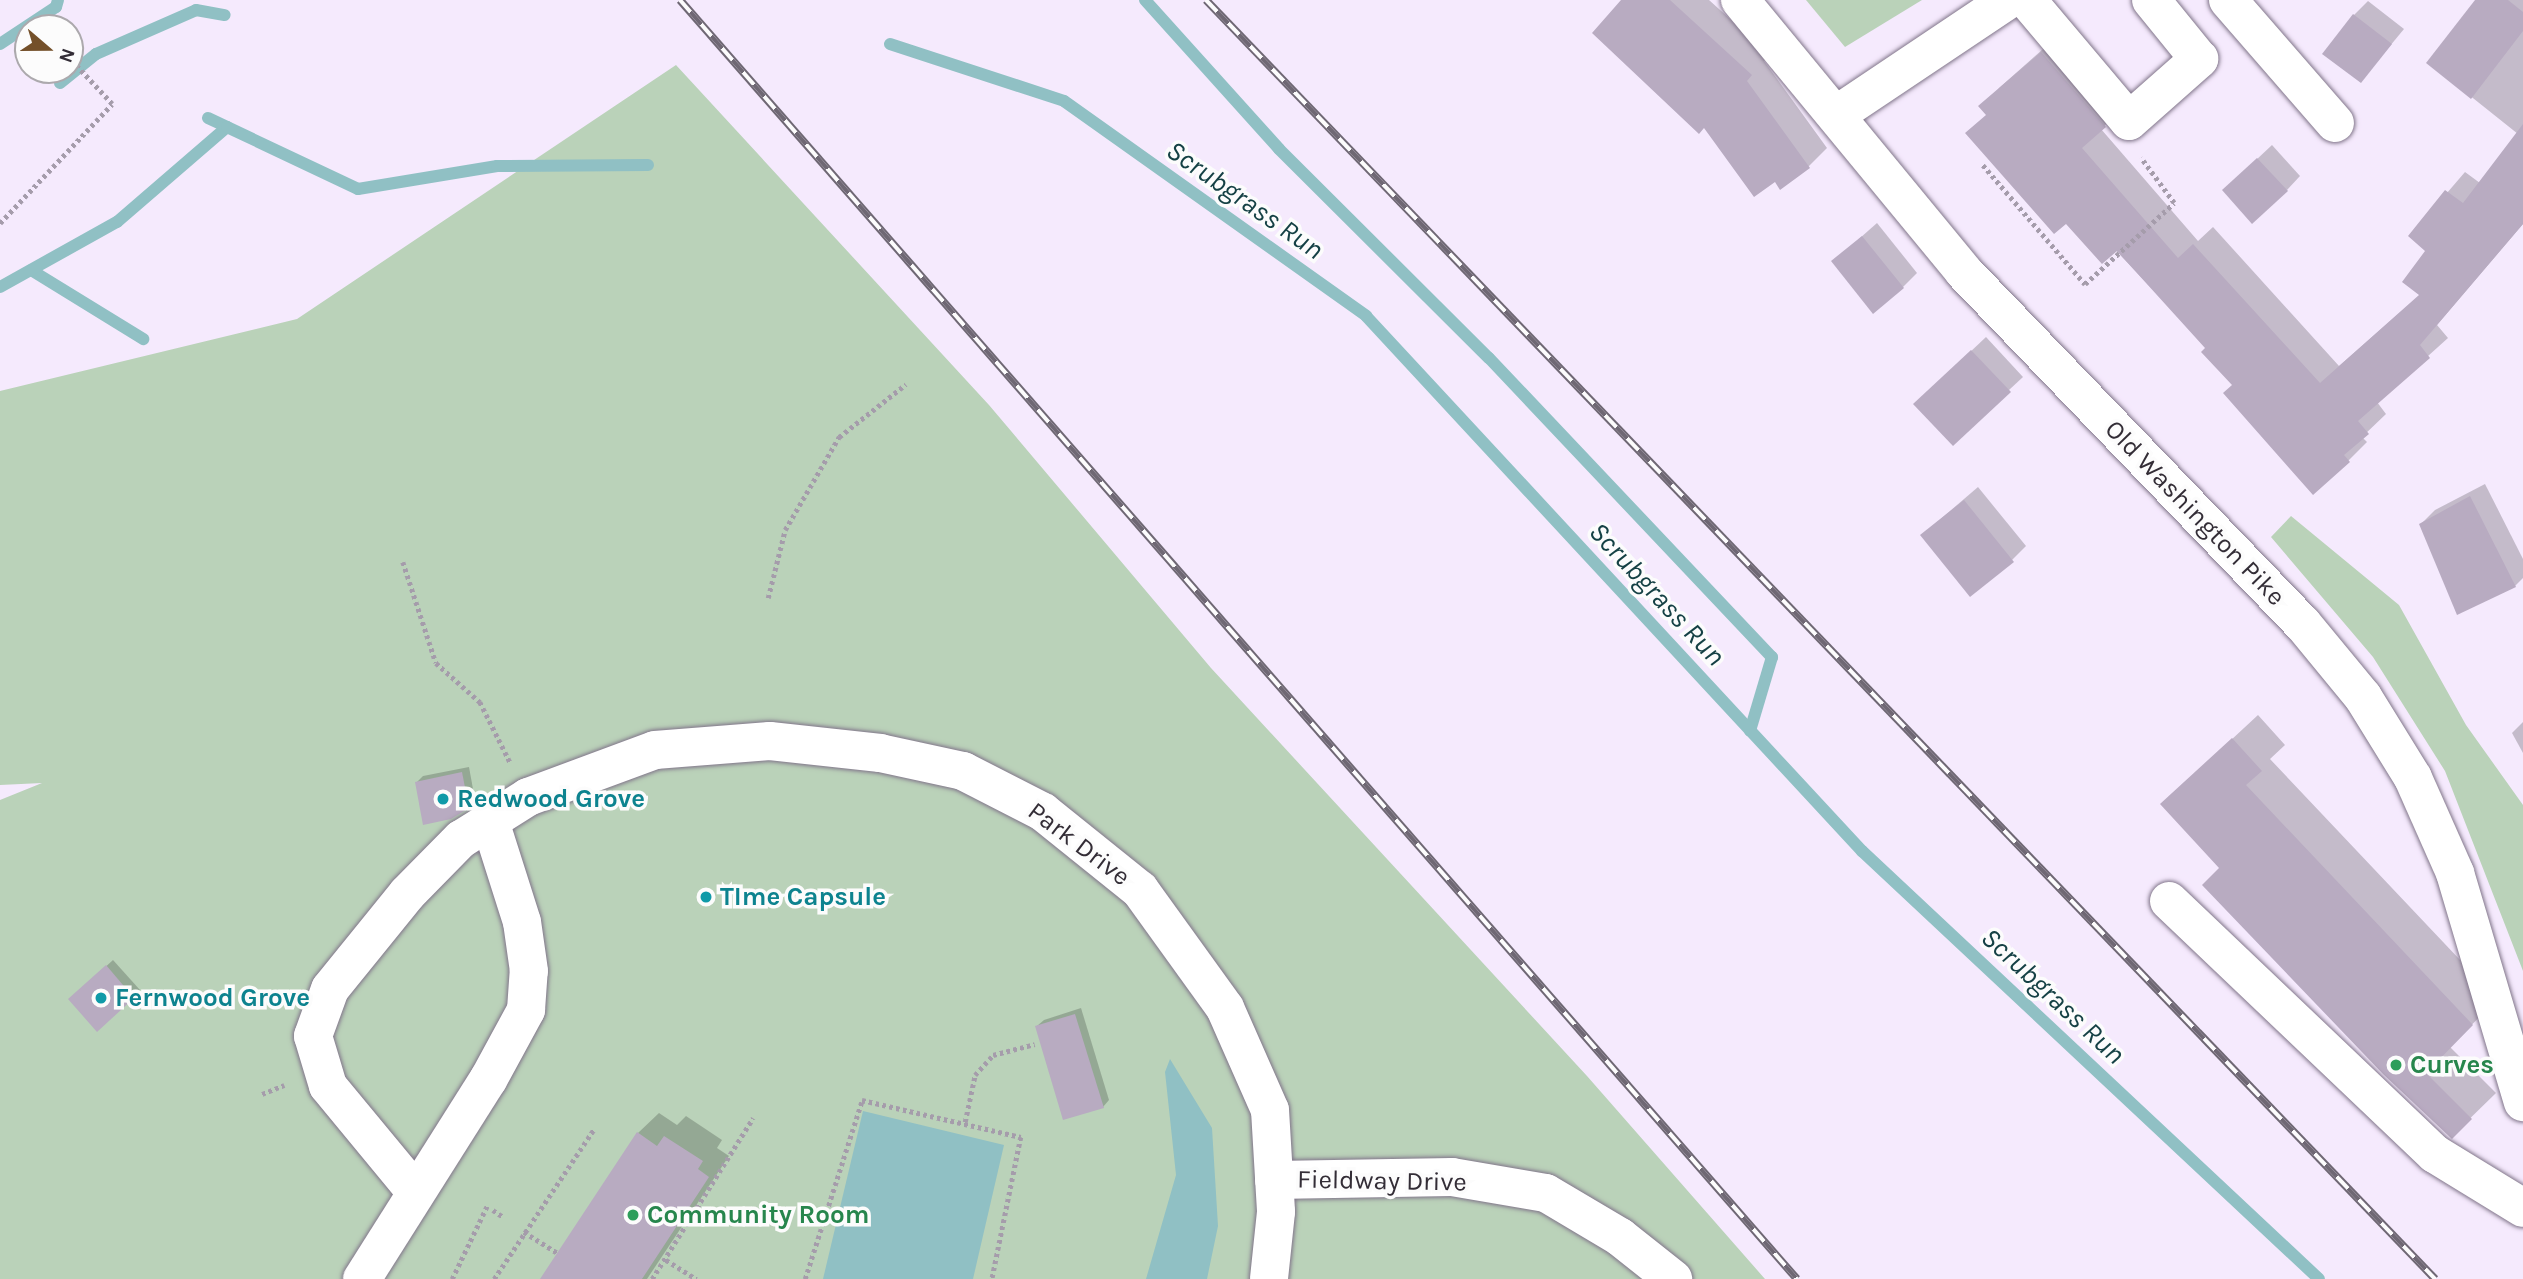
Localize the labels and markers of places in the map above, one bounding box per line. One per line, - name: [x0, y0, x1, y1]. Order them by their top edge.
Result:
- place label: Redwood Grove: [457, 783, 645, 815]
- marker: Redwood Grove: [435, 791, 451, 807]
- place label: TIme Capsule: [720, 881, 886, 913]
- marker: TIme Capsule: [698, 889, 714, 905]
- place label: Fernwood Grove: [115, 982, 310, 1014]
- marker: Fernwood Grove: [93, 990, 109, 1006]
- place label: Curves: [2410, 1049, 2494, 1081]
- marker: Curves: [2388, 1057, 2404, 1073]
- place label: Community Room: [647, 1199, 869, 1231]
- marker: Community Room: [625, 1207, 641, 1223]

